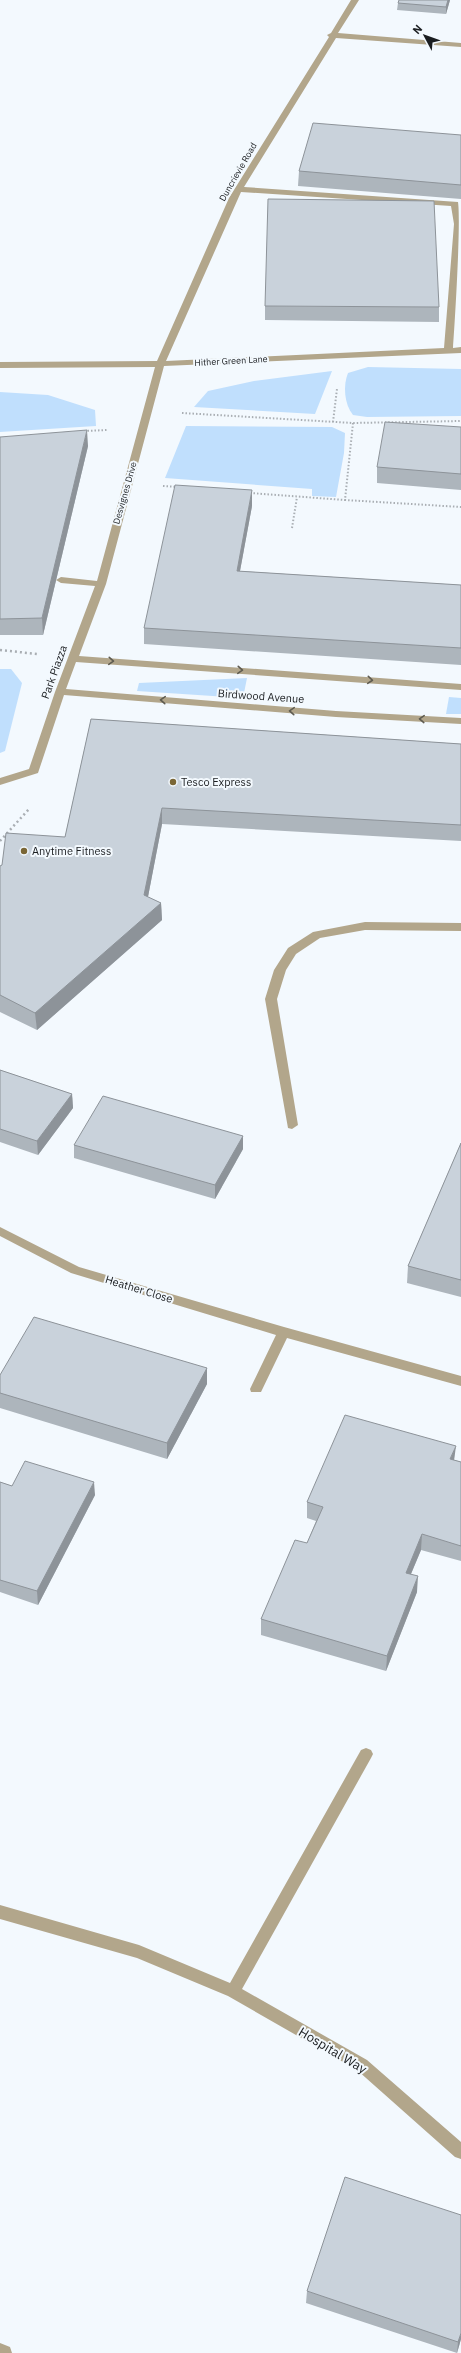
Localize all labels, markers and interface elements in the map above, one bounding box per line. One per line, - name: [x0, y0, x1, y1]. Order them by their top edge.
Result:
- north arrow: [405, 16, 445, 56]
- text: N: [410, 22, 425, 37]
- street label: Duncrievie Road: [216, 141, 259, 203]
- street label: Hither Green Lane: [194, 353, 268, 368]
- street label: Desvignes Drive: [110, 460, 139, 525]
- street label: Park Piazza: [38, 643, 70, 701]
- one-way arrow: [108, 657, 114, 666]
- one-way arrow: [237, 666, 243, 675]
- one-way arrow: [367, 675, 373, 684]
- street label: Birdwood Avenue: [217, 686, 305, 706]
- one-way arrow: [160, 696, 166, 705]
- one-way arrow: [289, 706, 295, 715]
- one-way arrow: [419, 715, 425, 723]
- place label: Tesco Express: [181, 775, 251, 789]
- marker: Tesco Express: [168, 777, 178, 787]
- place label: Anytime Fitness: [32, 844, 111, 858]
- marker: Anytime Fitness: [19, 846, 29, 856]
- street label: Heather Close: [104, 1272, 174, 1306]
- street label: Hospital Way: [296, 2023, 370, 2078]

